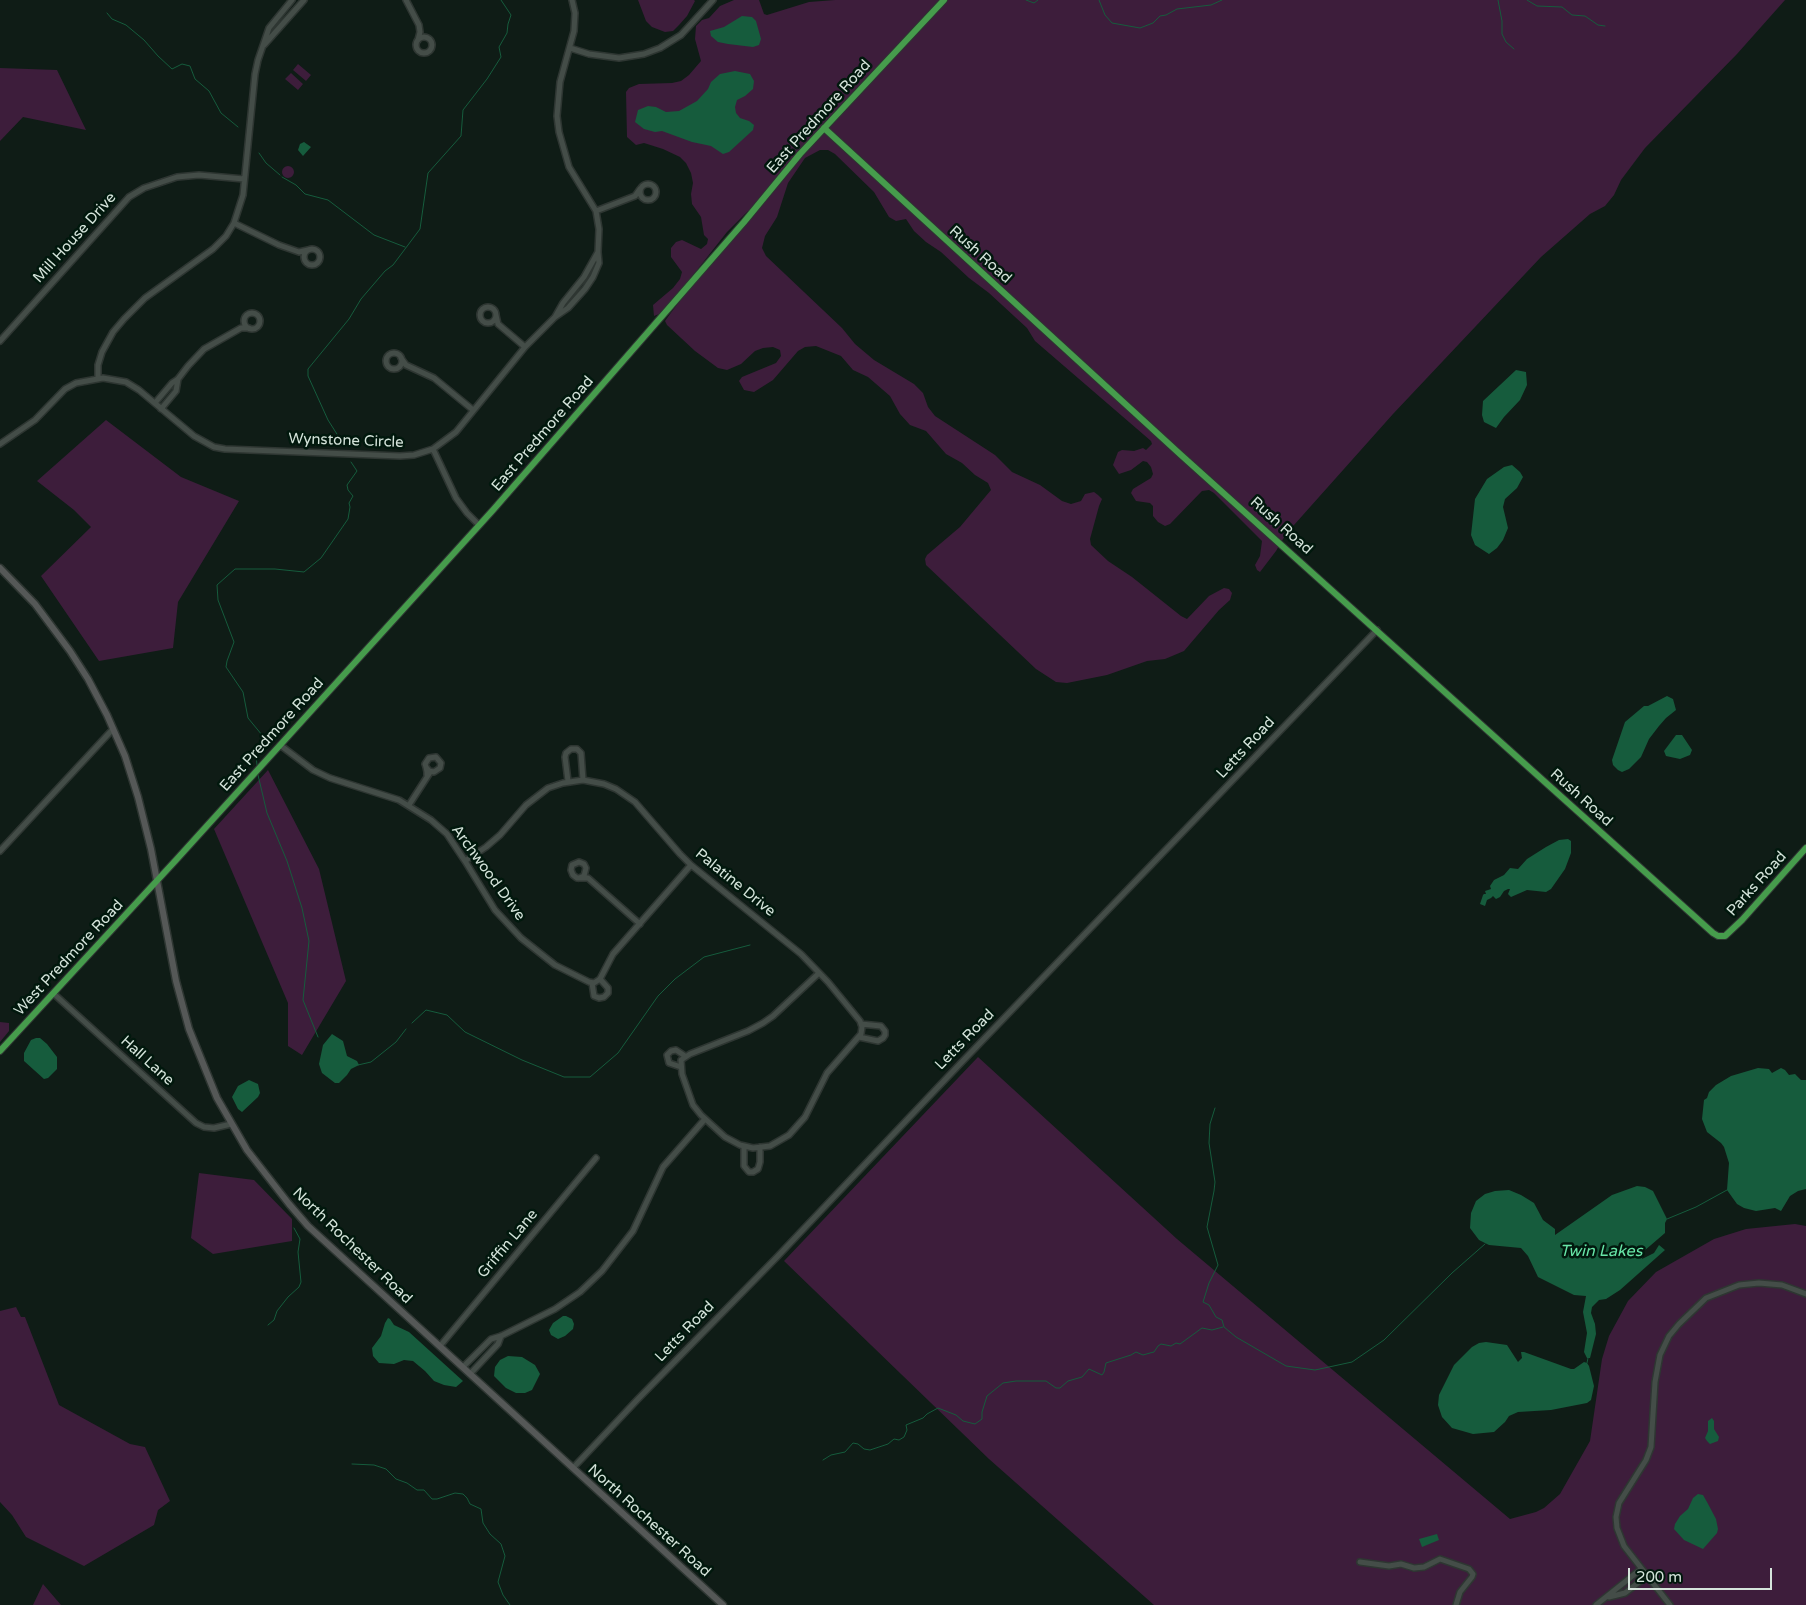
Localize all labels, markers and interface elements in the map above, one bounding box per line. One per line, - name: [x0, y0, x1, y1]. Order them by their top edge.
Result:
- street label: East Predmore Road: [763, 57, 875, 177]
- street label: Mill House Drive: [30, 189, 120, 287]
- street label: Rush Road: [945, 222, 1015, 288]
- street label: East Predmore Road: [488, 373, 598, 495]
- street label: Wynstone Circle: [288, 430, 404, 452]
- street label: Rush Road: [1246, 493, 1316, 559]
- street label: East Predmore Road: [216, 675, 328, 795]
- street label: Letts Road: [1213, 714, 1279, 782]
- street label: Rush Road: [1546, 765, 1616, 831]
- street label: Archwood Drive: [447, 822, 529, 924]
- street label: Palatine Drive: [691, 845, 779, 921]
- street label: Parks Road: [1723, 848, 1791, 920]
- street label: West Predmore Road: [11, 896, 127, 1020]
- street label: Letts Road: [932, 1006, 998, 1074]
- street label: Hall Lane: [117, 1032, 177, 1090]
- street label: North Rochester Road: [288, 1184, 416, 1308]
- street label: Griffin Lane: [474, 1206, 542, 1282]
- water label: Twin Lakes: [1560, 1242, 1642, 1262]
- street label: Letts Road: [652, 1298, 718, 1366]
- street label: North Rochester Road: [584, 1461, 714, 1581]
- scale bar: [1631, 1558, 1775, 1590]
- text: 200 m: [1636, 1568, 1682, 1586]

